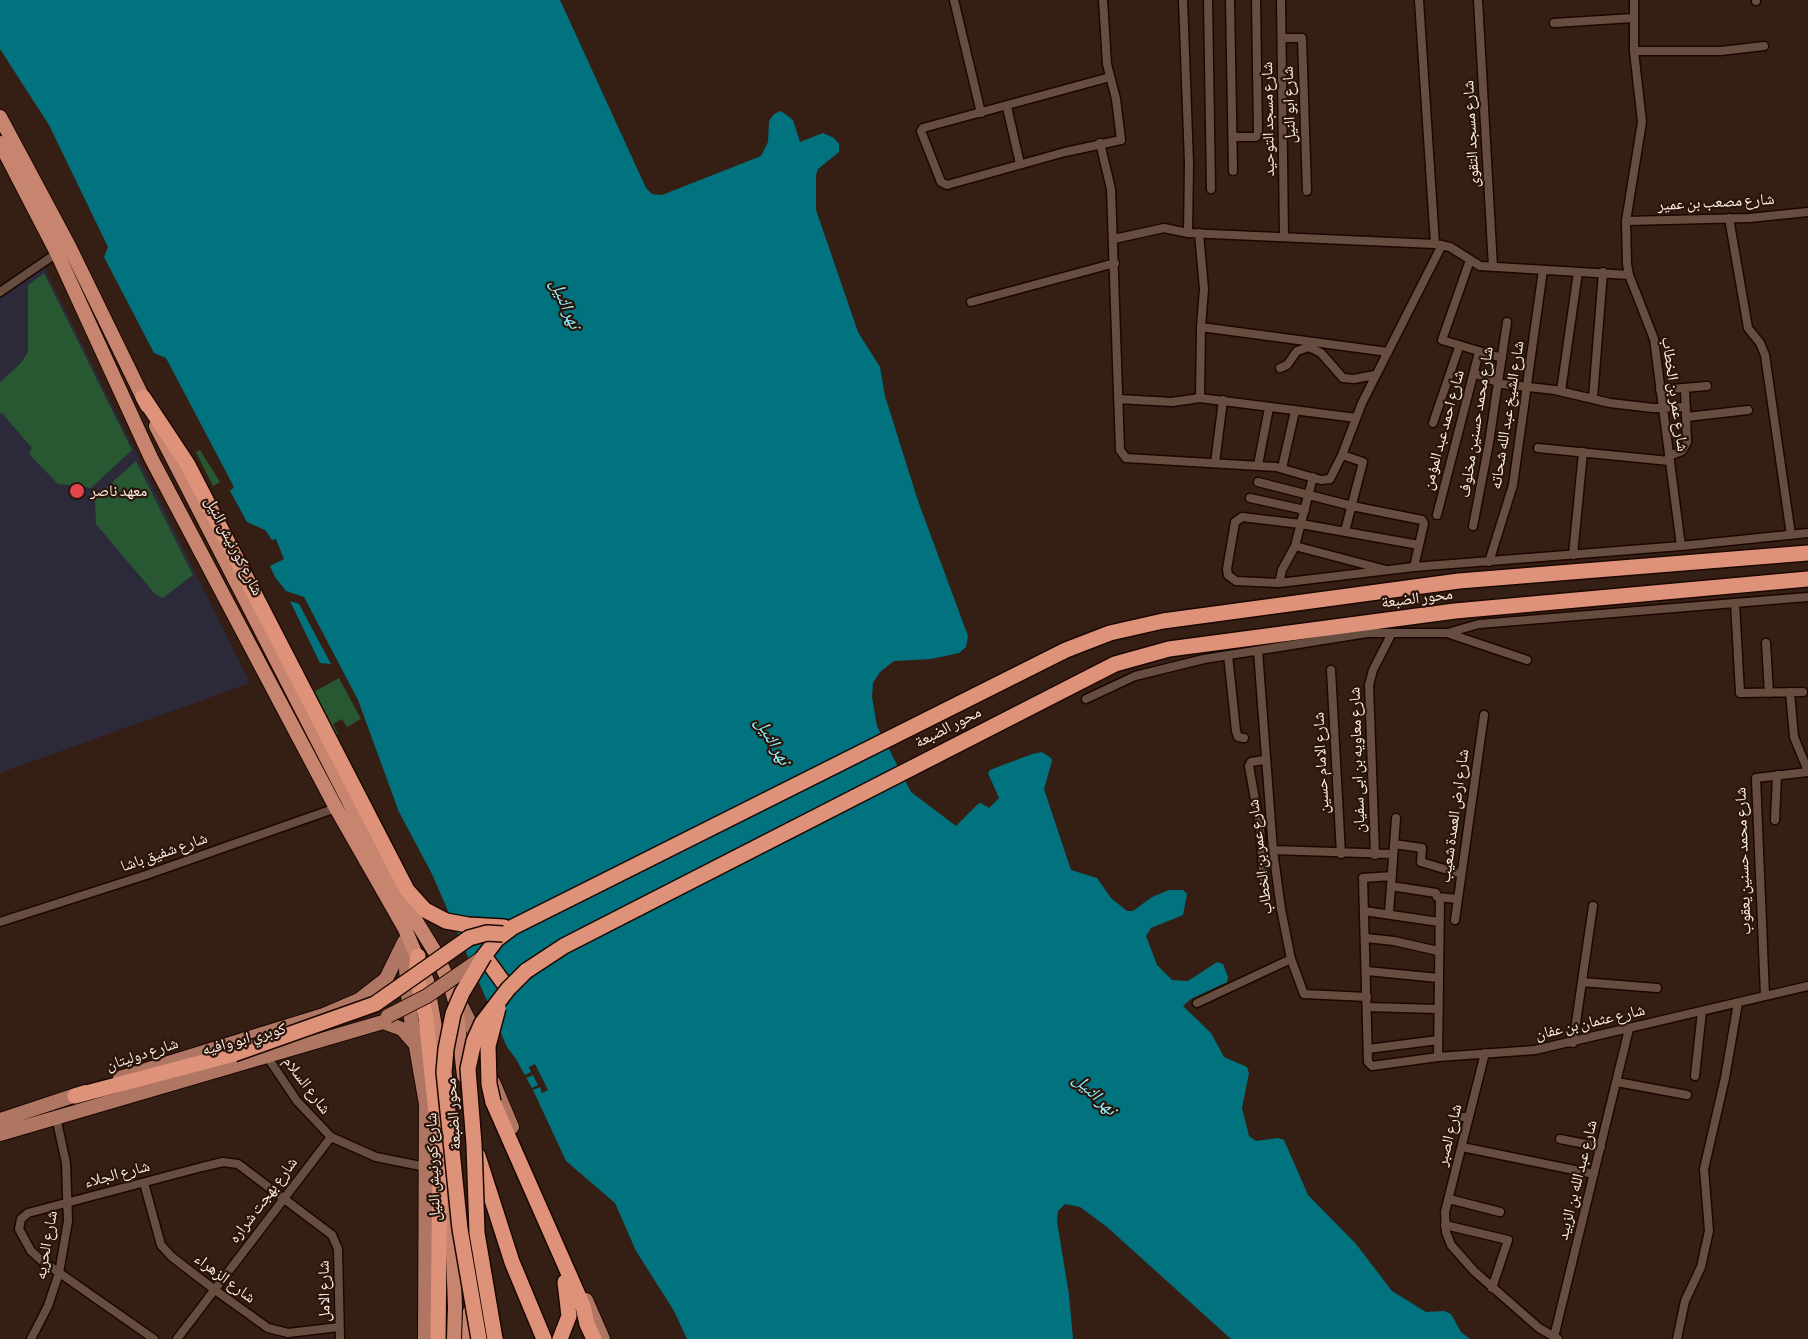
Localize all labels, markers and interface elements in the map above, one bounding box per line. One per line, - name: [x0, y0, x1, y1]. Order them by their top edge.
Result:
- street label: شارع مسجد التوحيد: [1257, 61, 1279, 177]
- street label: شارع ابو النيل: [1278, 66, 1300, 144]
- street label: شارع مسجد التقوى: [1459, 80, 1483, 188]
- street label: شارع مصعب بن عمير: [1657, 189, 1775, 215]
- water label: نهر النيل: [546, 276, 586, 332]
- street label: شارع عمر بن الخطاب: [1657, 335, 1693, 453]
- street label: شارع الشيخ عبد الله شحاته: [1486, 339, 1528, 491]
- street label: شارع محمد حسنين مخلوف: [1455, 345, 1497, 499]
- street label: شارع احمد عبد المؤمن: [1418, 368, 1468, 492]
- place label: معهد ناصر: [90, 481, 147, 501]
- marker: معهد ناصر: [68, 482, 86, 500]
- street label: شارع كورنيش النيل: [201, 493, 267, 599]
- street label: محور الضبعة: [1380, 584, 1454, 612]
- street label: شارع معاويه بن ابى سفيان: [1345, 687, 1369, 833]
- street label: محور الضبعة: [912, 702, 984, 752]
- street label: شارع الامام حسين: [1309, 712, 1333, 814]
- water label: نهر النيل: [751, 713, 795, 769]
- street label: شارع ارض العمدة شعيب: [1435, 748, 1473, 884]
- street label: شارع محمد حسنين يعقوب: [1731, 787, 1755, 935]
- street label: شارع عمر بن الخطاب: [1243, 798, 1277, 916]
- street label: شارع شفيق باشا: [118, 828, 210, 876]
- street label: شارع عثمان بن عفان: [1533, 1000, 1647, 1044]
- street label: كوبري ابو وافيه: [200, 1019, 288, 1059]
- street label: شارع دوليتان: [103, 1033, 181, 1075]
- street label: شارع السلام: [279, 1052, 335, 1118]
- water label: نهر النيل: [1069, 1068, 1121, 1120]
- street label: محور الضبعة: [441, 1077, 465, 1151]
- street label: شارع الصبر: [1432, 1102, 1466, 1168]
- street label: شارع كورنيش النيل: [422, 1112, 444, 1222]
- street label: شارع عبد الله بن الزبيد: [1553, 1118, 1601, 1242]
- street label: شارع بهجت شراره: [224, 1153, 302, 1247]
- street label: شارع الجلاء: [82, 1156, 152, 1192]
- street label: شارع الحريه: [30, 1209, 62, 1281]
- street label: شارع الزهراء: [191, 1249, 259, 1307]
- street label: شارع الامل: [314, 1260, 334, 1322]

